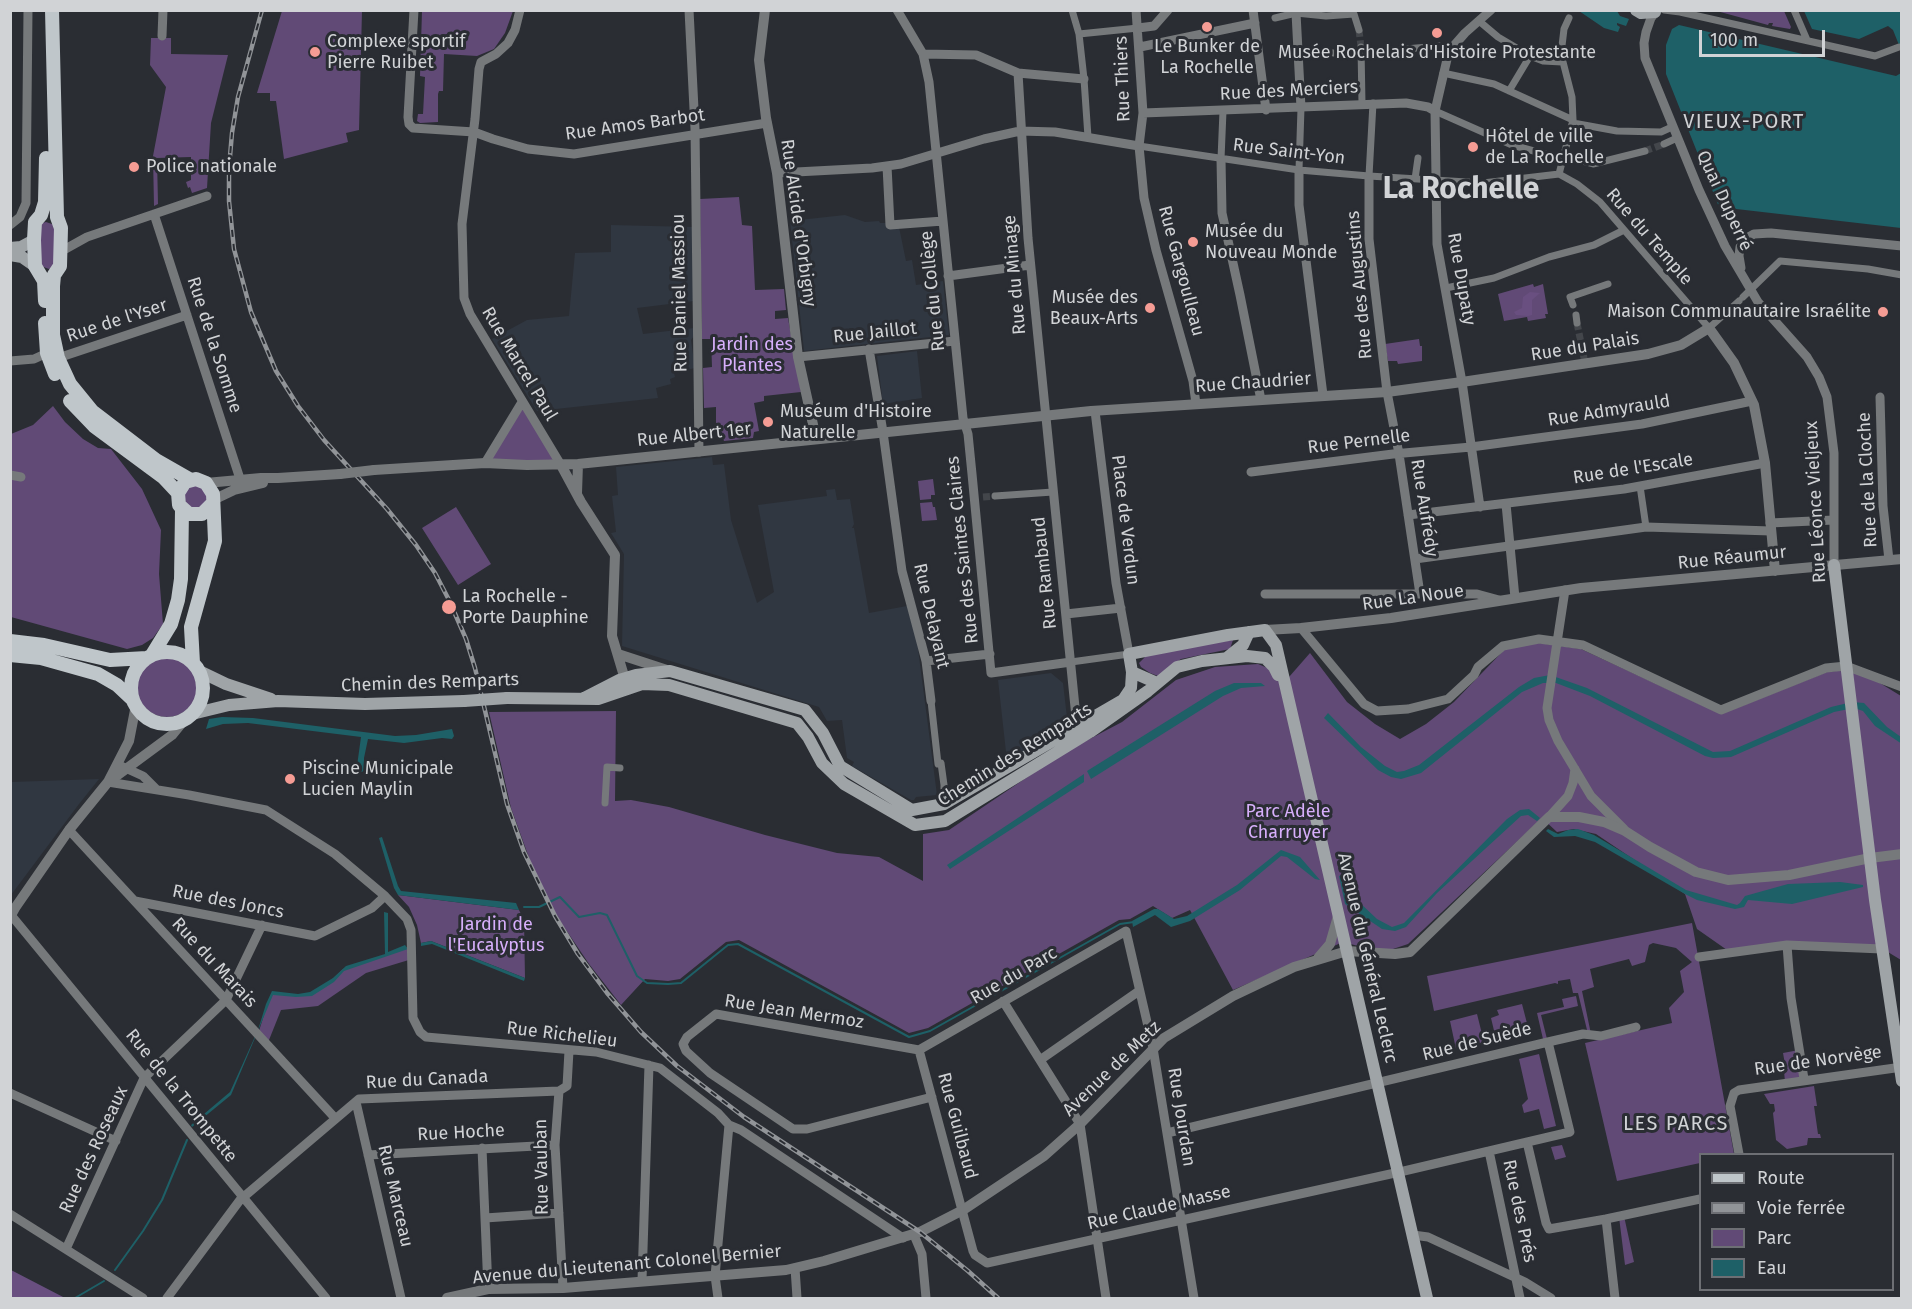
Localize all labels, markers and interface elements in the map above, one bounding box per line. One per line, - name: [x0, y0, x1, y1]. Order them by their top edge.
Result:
- scale bar: [1702, 18, 1828, 56]
- marker: Le Bunker de La Rochelle: [1200, 20, 1214, 34]
- marker: Musée Rochelais d'Histoire Protestante: [1430, 26, 1444, 40]
- text: 100 m: [1710, 29, 1758, 51]
- place label: Complexe sportif Pierre Ruibet: [327, 31, 465, 74]
- street label: Rue Thiers: [1111, 36, 1135, 122]
- place label: Le Bunker de La Rochelle: [1154, 36, 1260, 78]
- place label: Musée Rochelais d'Histoire Protestante: [1278, 42, 1596, 64]
- marker: Complexe sportif Pierre Ruibet: [308, 45, 322, 59]
- street label: Rue des Merciers: [1219, 77, 1359, 105]
- street label: Rue Amos Barbot: [564, 105, 706, 145]
- district label: VIEUX-PORT: [1683, 110, 1805, 134]
- place label: Hôtel de ville de La Rochelle: [1485, 126, 1604, 168]
- street label: Rue Saint-Yon: [1232, 134, 1346, 170]
- street label: Rue Alcide d'Orbigny: [776, 138, 820, 308]
- marker: Hôtel de ville de La Rochelle: [1466, 140, 1480, 154]
- street label: Quai Duperré: [1691, 147, 1757, 255]
- place label: Police nationale: [146, 156, 277, 178]
- marker: Police nationale: [127, 160, 141, 174]
- district label: La Rochelle: [1383, 172, 1539, 208]
- street label: Rue du Temple: [1601, 184, 1697, 290]
- street label: Rue Gargoulleau: [1153, 203, 1209, 339]
- street label: Rue des Augustins: [1343, 210, 1377, 360]
- street label: Rue Daniel Massiou: [668, 213, 692, 373]
- street label: Rue du Minage: [999, 214, 1031, 336]
- place label: Musée du Nouveau Monde: [1205, 221, 1337, 264]
- street label: Rue du Collège: [916, 230, 950, 352]
- street label: Rue Dupaty: [1442, 231, 1480, 327]
- marker: Musée du Nouveau Monde: [1186, 235, 1200, 249]
- street label: Rue de la Somme: [182, 274, 246, 416]
- place label: Musée des Beaux-Arts: [1050, 287, 1138, 330]
- street label: Rue de l'Yser: [64, 295, 170, 347]
- marker: Musée des Beaux-Arts: [1143, 301, 1157, 315]
- place label: Maison Communautaire Israélite: [1607, 301, 1871, 323]
- street label: Rue Marcel Paul: [476, 303, 562, 425]
- marker: Maison Communautaire Israélite: [1876, 305, 1890, 319]
- street label: Rue Jaillot: [832, 318, 918, 348]
- street label: Rue du Palais: [1529, 328, 1641, 366]
- park label: Jardin des Plantes: [711, 334, 793, 376]
- street label: Rue Chaudrier: [1194, 368, 1312, 398]
- street label: Rue Admyrauld: [1546, 391, 1672, 431]
- place label: Muséum d'Histoire Naturelle: [780, 401, 932, 444]
- street label: Rue de la Cloche: [1854, 412, 1882, 548]
- marker: Muséum d'Histoire Naturelle: [761, 415, 775, 429]
- street label: Rue Albert 1er: [636, 418, 752, 452]
- street label: Rue Léonce Vieljeux: [1801, 420, 1831, 584]
- street label: Rue Pernelle: [1306, 425, 1412, 459]
- street label: Rue de l'Escale: [1571, 449, 1695, 489]
- street label: Place de Verdun: [1106, 454, 1144, 586]
- street label: Rue des Saintes Claires: [942, 455, 984, 645]
- street label: Rue Aufrédy: [1406, 458, 1442, 558]
- street label: Rue Rambaud: [1028, 515, 1062, 631]
- street label: Rue Réaumur: [1677, 542, 1787, 574]
- street label: Rue Delayant: [908, 561, 954, 671]
- street label: Rue La Noue: [1361, 580, 1465, 616]
- place label: La Rochelle - Porte Dauphine: [462, 586, 589, 628]
- marker: La Rochelle - Porte Dauphine: [440, 598, 458, 616]
- street label: Chemin des Remparts: [341, 669, 519, 697]
- street label: Chemin des Remparts: [934, 699, 1096, 811]
- place label: Piscine Municipale Lucien Maylin: [302, 758, 454, 800]
- marker: Piscine Municipale Lucien Maylin: [283, 772, 297, 786]
- park label: Parc Adèle Charruyer: [1246, 801, 1330, 844]
- street label: Avenue du Général Leclerc: [1332, 851, 1402, 1065]
- street label: Rue des Joncs: [170, 881, 286, 923]
- street label: Rue du Marais: [167, 913, 261, 1013]
- park label: Jardin de l'Eucalyptus: [448, 914, 544, 956]
- street label: Rue du Parc: [967, 943, 1061, 1009]
- street label: Rue Jean Mermoz: [723, 990, 865, 1034]
- street label: Rue Richelieu: [505, 1017, 619, 1053]
- street label: Avenue de Metz: [1058, 1017, 1166, 1121]
- street label: Rue de Suède: [1420, 1018, 1534, 1066]
- street label: Rue de la Trompette: [121, 1025, 241, 1167]
- street label: Rue de Norvège: [1753, 1041, 1883, 1081]
- street label: Rue du Canada: [365, 1066, 489, 1094]
- street label: Rue Jourdan: [1163, 1066, 1199, 1168]
- street label: Rue Guilbaud: [932, 1070, 982, 1182]
- street label: Rue des Roseaux: [55, 1083, 133, 1217]
- district label: LES PARCS: [1623, 1112, 1729, 1136]
- street label: Rue Vauban: [530, 1119, 554, 1215]
- street label: Rue Hoche: [417, 1120, 505, 1146]
- street label: Rue Marceau: [373, 1143, 417, 1249]
- legend: [1699, 1153, 1894, 1291]
- street label: Rue des Prés: [1498, 1158, 1540, 1264]
- text: Route: [1757, 1167, 1805, 1189]
- street label: Rue Claude Masse: [1085, 1181, 1233, 1235]
- text: Voie ferrée: [1757, 1197, 1845, 1219]
- text: Parc: [1757, 1227, 1791, 1249]
- street label: Avenue du Lieutenant Colonel Bernier: [472, 1241, 782, 1289]
- text: Eau: [1757, 1257, 1787, 1279]

